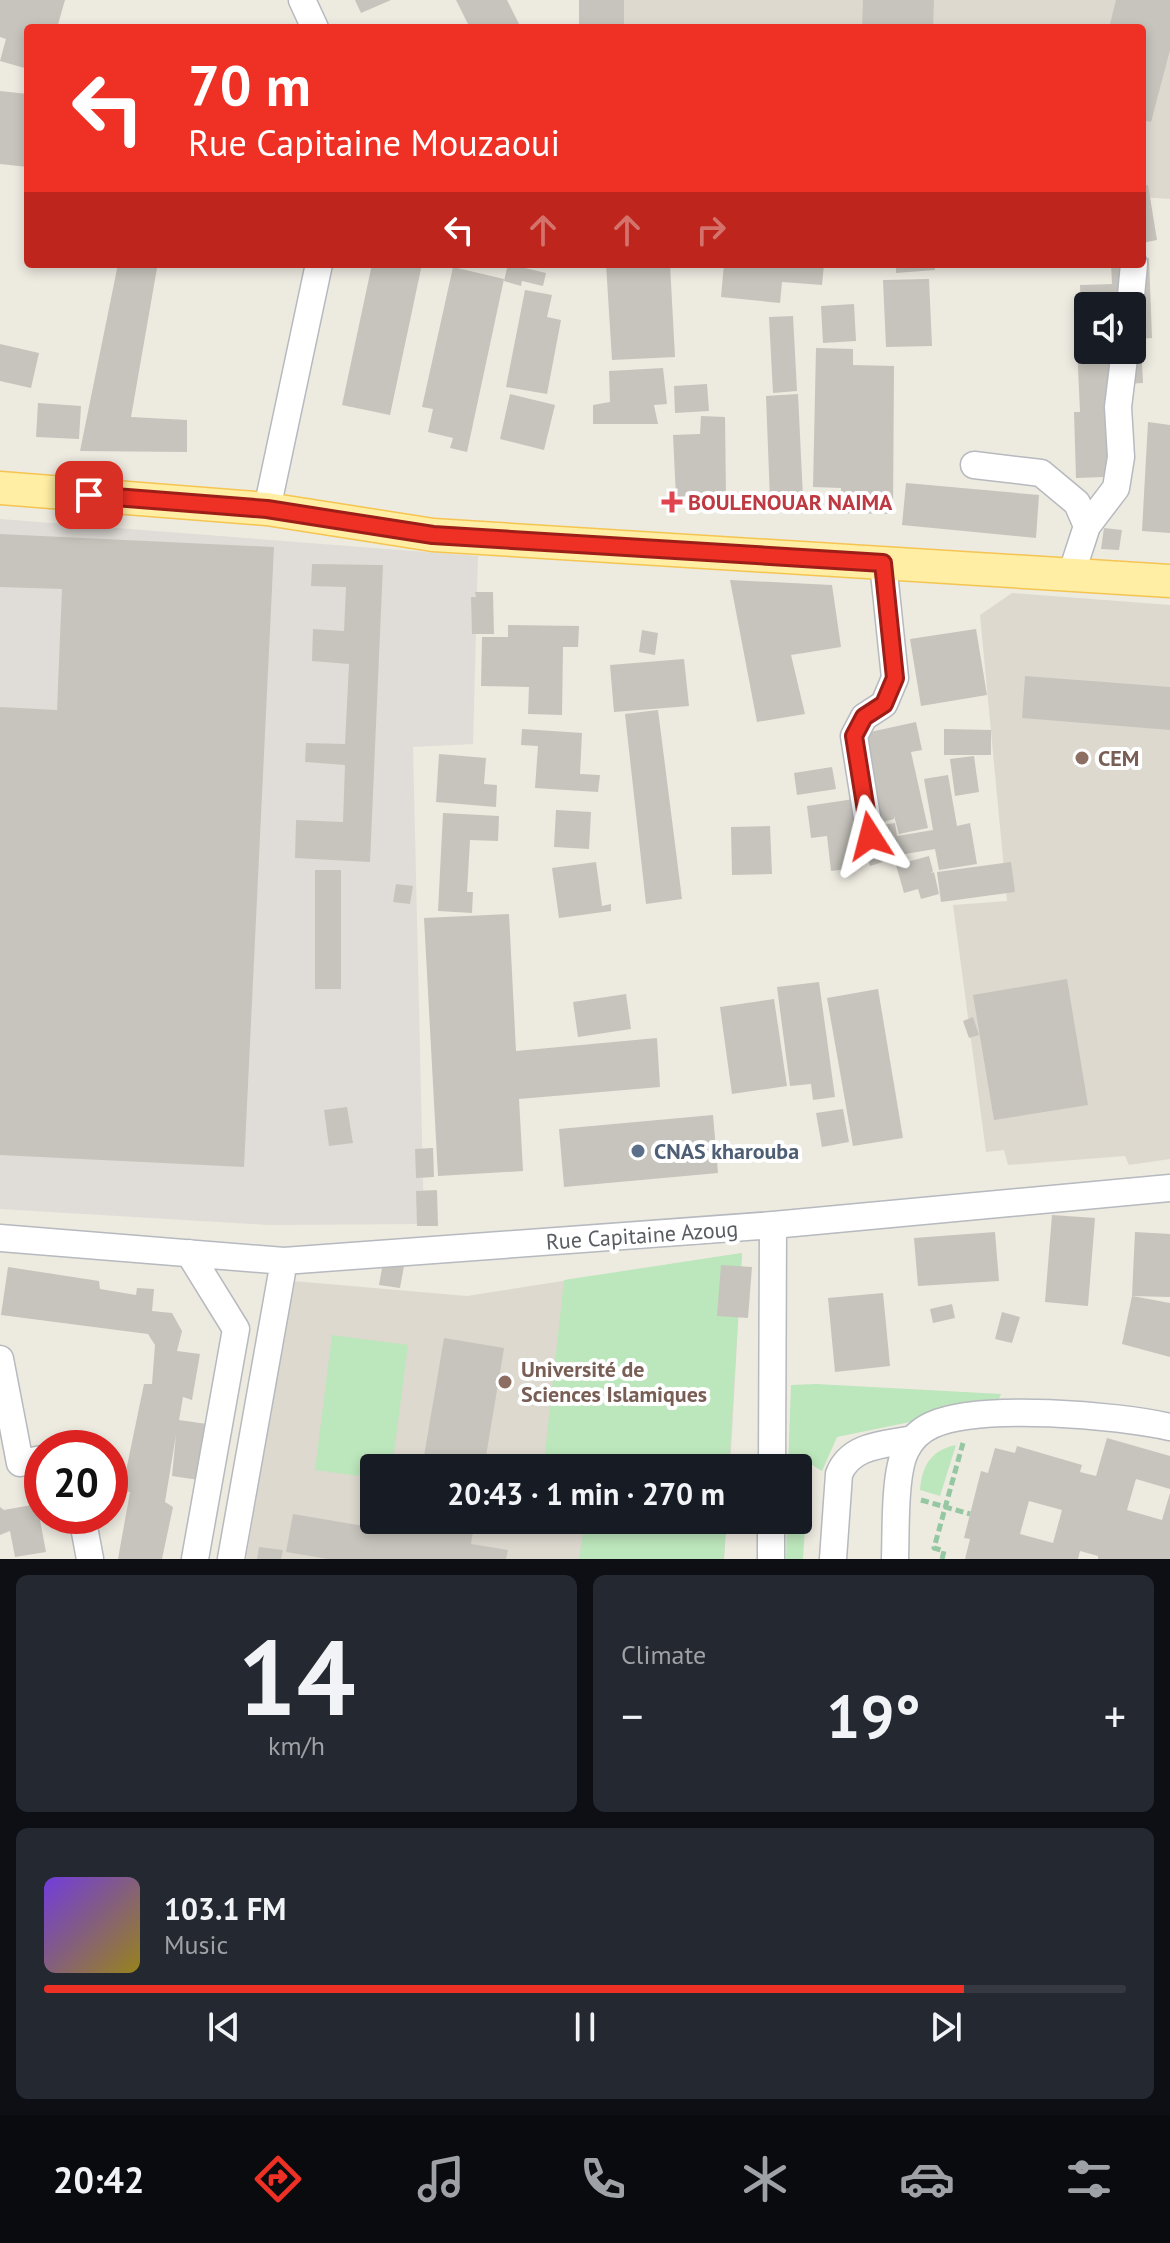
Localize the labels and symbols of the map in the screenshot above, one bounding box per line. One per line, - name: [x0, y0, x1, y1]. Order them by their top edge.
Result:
- pin: [55, 461, 123, 529]
- place label: BOULENOUAR NAIMA: [688, 488, 893, 516]
- marker: BOULENOUAR NAIMA: [663, 493, 681, 511]
- place label: CEM: [1098, 744, 1139, 772]
- marker: CEM: [1073, 749, 1091, 767]
- position arrow: [828, 794, 912, 878]
- place label: CNAS kharouba: [654, 1137, 799, 1165]
- marker: CNAS kharouba: [629, 1142, 647, 1160]
- street label: Rue Capitaine Azoug: [545, 1214, 739, 1256]
- place label: Université de Sciences Islamiques: [521, 1355, 707, 1408]
- marker: Université de Sciences Islamiques: [496, 1373, 514, 1391]
- speed limit sign: 20: [24, 1430, 128, 1534]

